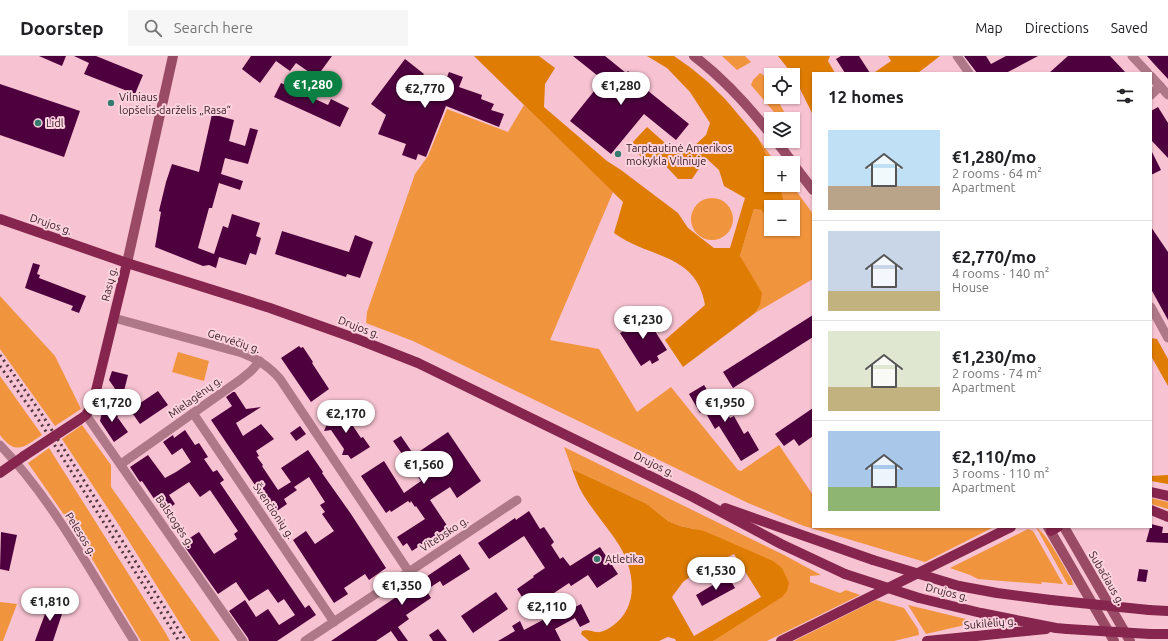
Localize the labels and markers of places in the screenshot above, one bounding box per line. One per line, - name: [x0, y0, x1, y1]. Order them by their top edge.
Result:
- pin: €1,280: [280, 71, 346, 105]
- pin: €1,280: [588, 72, 654, 106]
- pin: €2,770: [392, 75, 458, 109]
- place label: Vilniaus lopšelis-darželis „Rasa“: [119, 91, 231, 116]
- marker: Vilniaus lopšelis-darželis „Rasa“: [106, 98, 116, 108]
- place label: Lidl: [46, 117, 64, 129]
- marker: Lidl: [33, 118, 43, 128]
- place label: Tarptautinė Amerikos mokykla Vilniuje: [626, 142, 732, 167]
- marker: Tarptautinė Amerikos mokykla Vilniuje: [613, 149, 623, 159]
- pin: €1,230: [610, 306, 676, 340]
- pin: €1,720: [79, 389, 145, 423]
- pin: €1,950: [692, 389, 758, 423]
- pin: €2,170: [313, 400, 379, 434]
- pin: €1,560: [391, 451, 457, 485]
- place label: Atletika: [605, 553, 644, 565]
- marker: Atletika: [592, 554, 602, 564]
- pin: €1,530: [683, 557, 749, 591]
- pin: €1,350: [369, 572, 435, 606]
- pin: €1,810: [17, 588, 83, 622]
- pin: €2,110: [514, 593, 580, 627]

